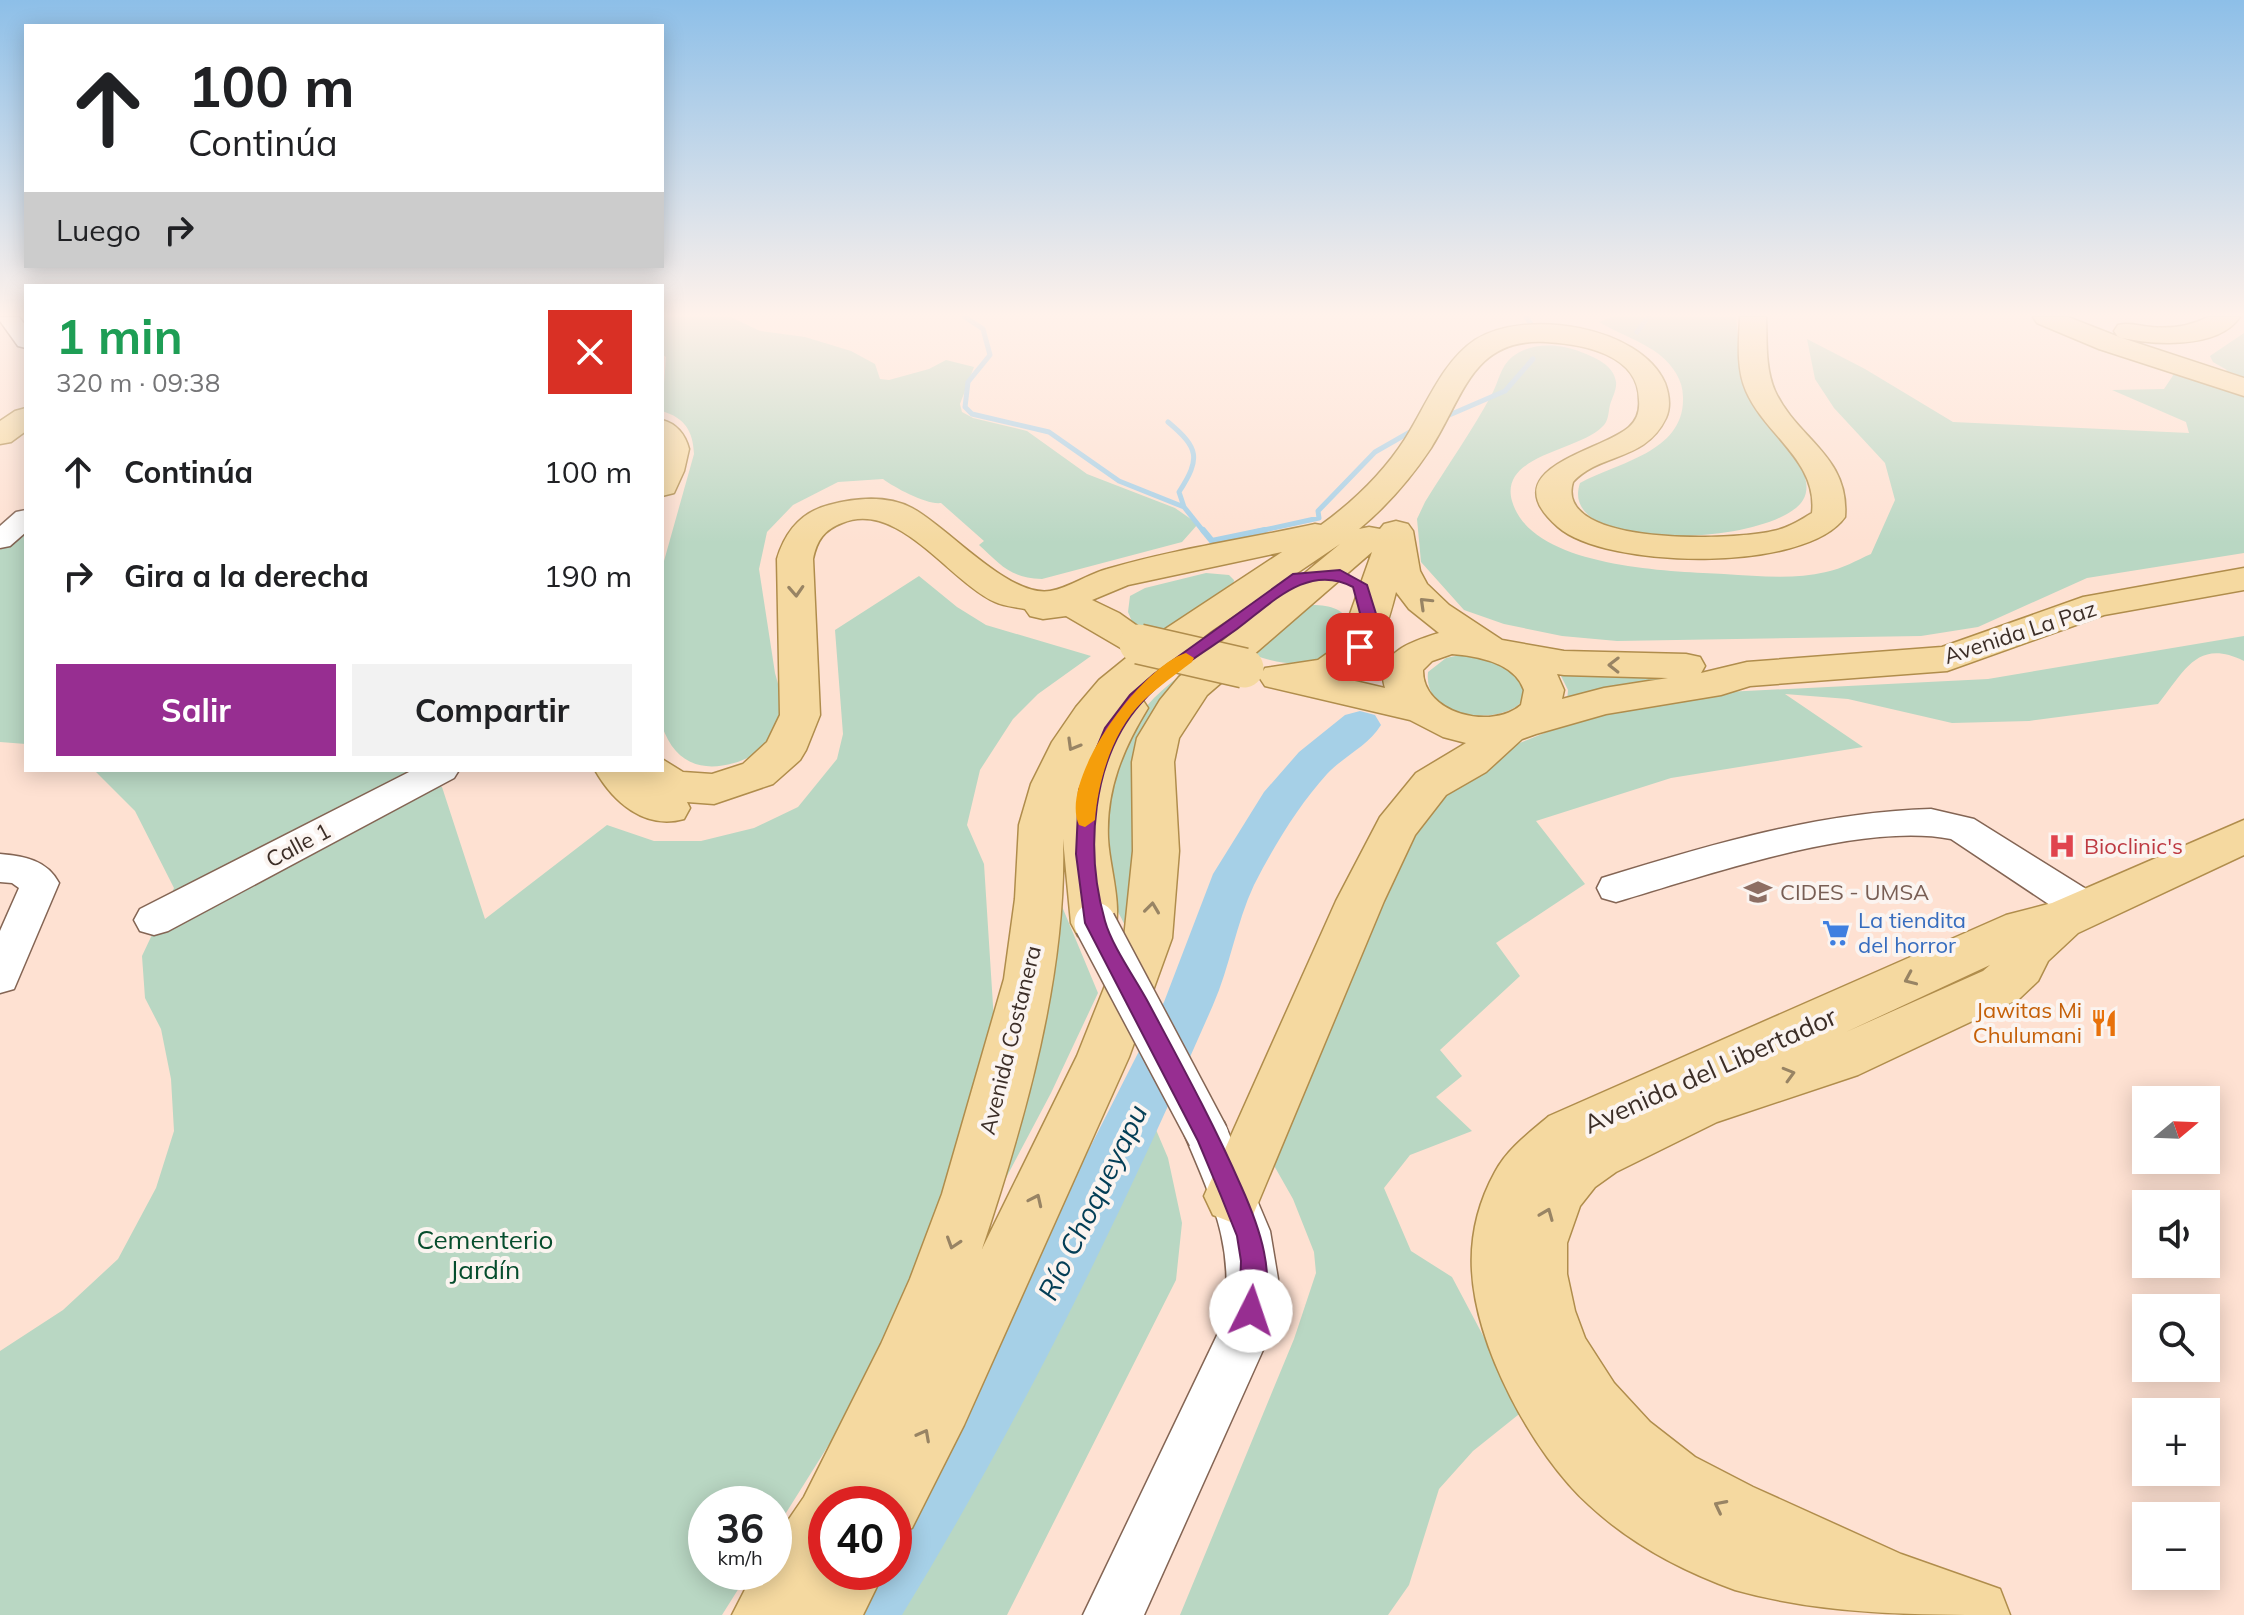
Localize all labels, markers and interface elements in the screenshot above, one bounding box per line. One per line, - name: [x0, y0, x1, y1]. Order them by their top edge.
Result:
- text: 100 m: [188, 51, 355, 121]
- icon: ahead: [56, 56, 160, 160]
- text: Continúa: [188, 120, 338, 165]
- icon: right: [157, 208, 201, 252]
- text: Luego: [56, 211, 141, 249]
- text: 1 min: [56, 306, 183, 366]
- button: close: [548, 310, 632, 394]
- text: 320 m · 09:38: [56, 366, 220, 399]
- icon: ahead: [56, 450, 100, 494]
- text: Continúa: [124, 453, 253, 491]
- text: 100 m: [544, 453, 632, 491]
- icon: right: [56, 554, 100, 598]
- text: Gira a la derecha: [124, 557, 369, 595]
- text: 190 m: [544, 557, 632, 595]
- one-way arrow: [787, 585, 804, 598]
- street label: Avenida La Paz: [1940, 594, 2100, 670]
- one-way arrow: [1420, 597, 1434, 612]
- pin: [1326, 613, 1394, 681]
- icon: arrive: [1338, 625, 1382, 669]
- one-way arrow: [1607, 656, 1620, 674]
- button: Salir: [56, 664, 336, 756]
- button: Compartir: [352, 664, 632, 756]
- one-way arrow: [1067, 736, 1083, 751]
- street label: Calle 1: [261, 816, 335, 874]
- hospital icon: Bioclinic's: [2047, 831, 2077, 861]
- place label: Bioclinic's: [2084, 832, 2183, 860]
- school or university icon: CIDES - UMSA: [1743, 877, 1773, 907]
- place label: CIDES - UMSA: [1780, 878, 1929, 906]
- one-way arrow: [1143, 901, 1160, 915]
- place label: La tiendita del horror: [1858, 906, 1966, 959]
- supermarket icon: La tiendita del horror: [1821, 918, 1851, 948]
- street label: Avenida Costanera: [973, 943, 1047, 1137]
- one-way arrow: [1904, 970, 1919, 986]
- place label: Jawitas Mi Chulumani: [1973, 996, 2082, 1049]
- street label: Avenida del Libertador: [1579, 999, 1842, 1141]
- restaurant icon: Jawitas Mi Chulumani: [2089, 1008, 2119, 1038]
- one-way arrow: [1781, 1067, 1795, 1084]
- north arrow: [2132, 1086, 2220, 1174]
- map controls: [2132, 1086, 2220, 1590]
- water label: Río Choqueyapu: [1030, 1098, 1154, 1306]
- button: sound: [2132, 1190, 2220, 1278]
- one-way arrow: [1026, 1194, 1042, 1209]
- one-way arrow: [1537, 1208, 1554, 1222]
- park label: Cementerio Jardín: [417, 1223, 553, 1286]
- one-way arrow: [946, 1235, 962, 1249]
- position arrow: [1209, 1269, 1293, 1353]
- button: search: [2132, 1294, 2220, 1382]
- button: +: [2132, 1398, 2220, 1486]
- one-way arrow: [914, 1429, 929, 1443]
- speed limit sign: 40: [808, 1486, 912, 1590]
- one-way arrow: [1714, 1501, 1729, 1516]
- button: −: [2132, 1502, 2220, 1590]
- text: 36: [716, 1503, 764, 1553]
- text: km/h: [717, 1545, 763, 1570]

